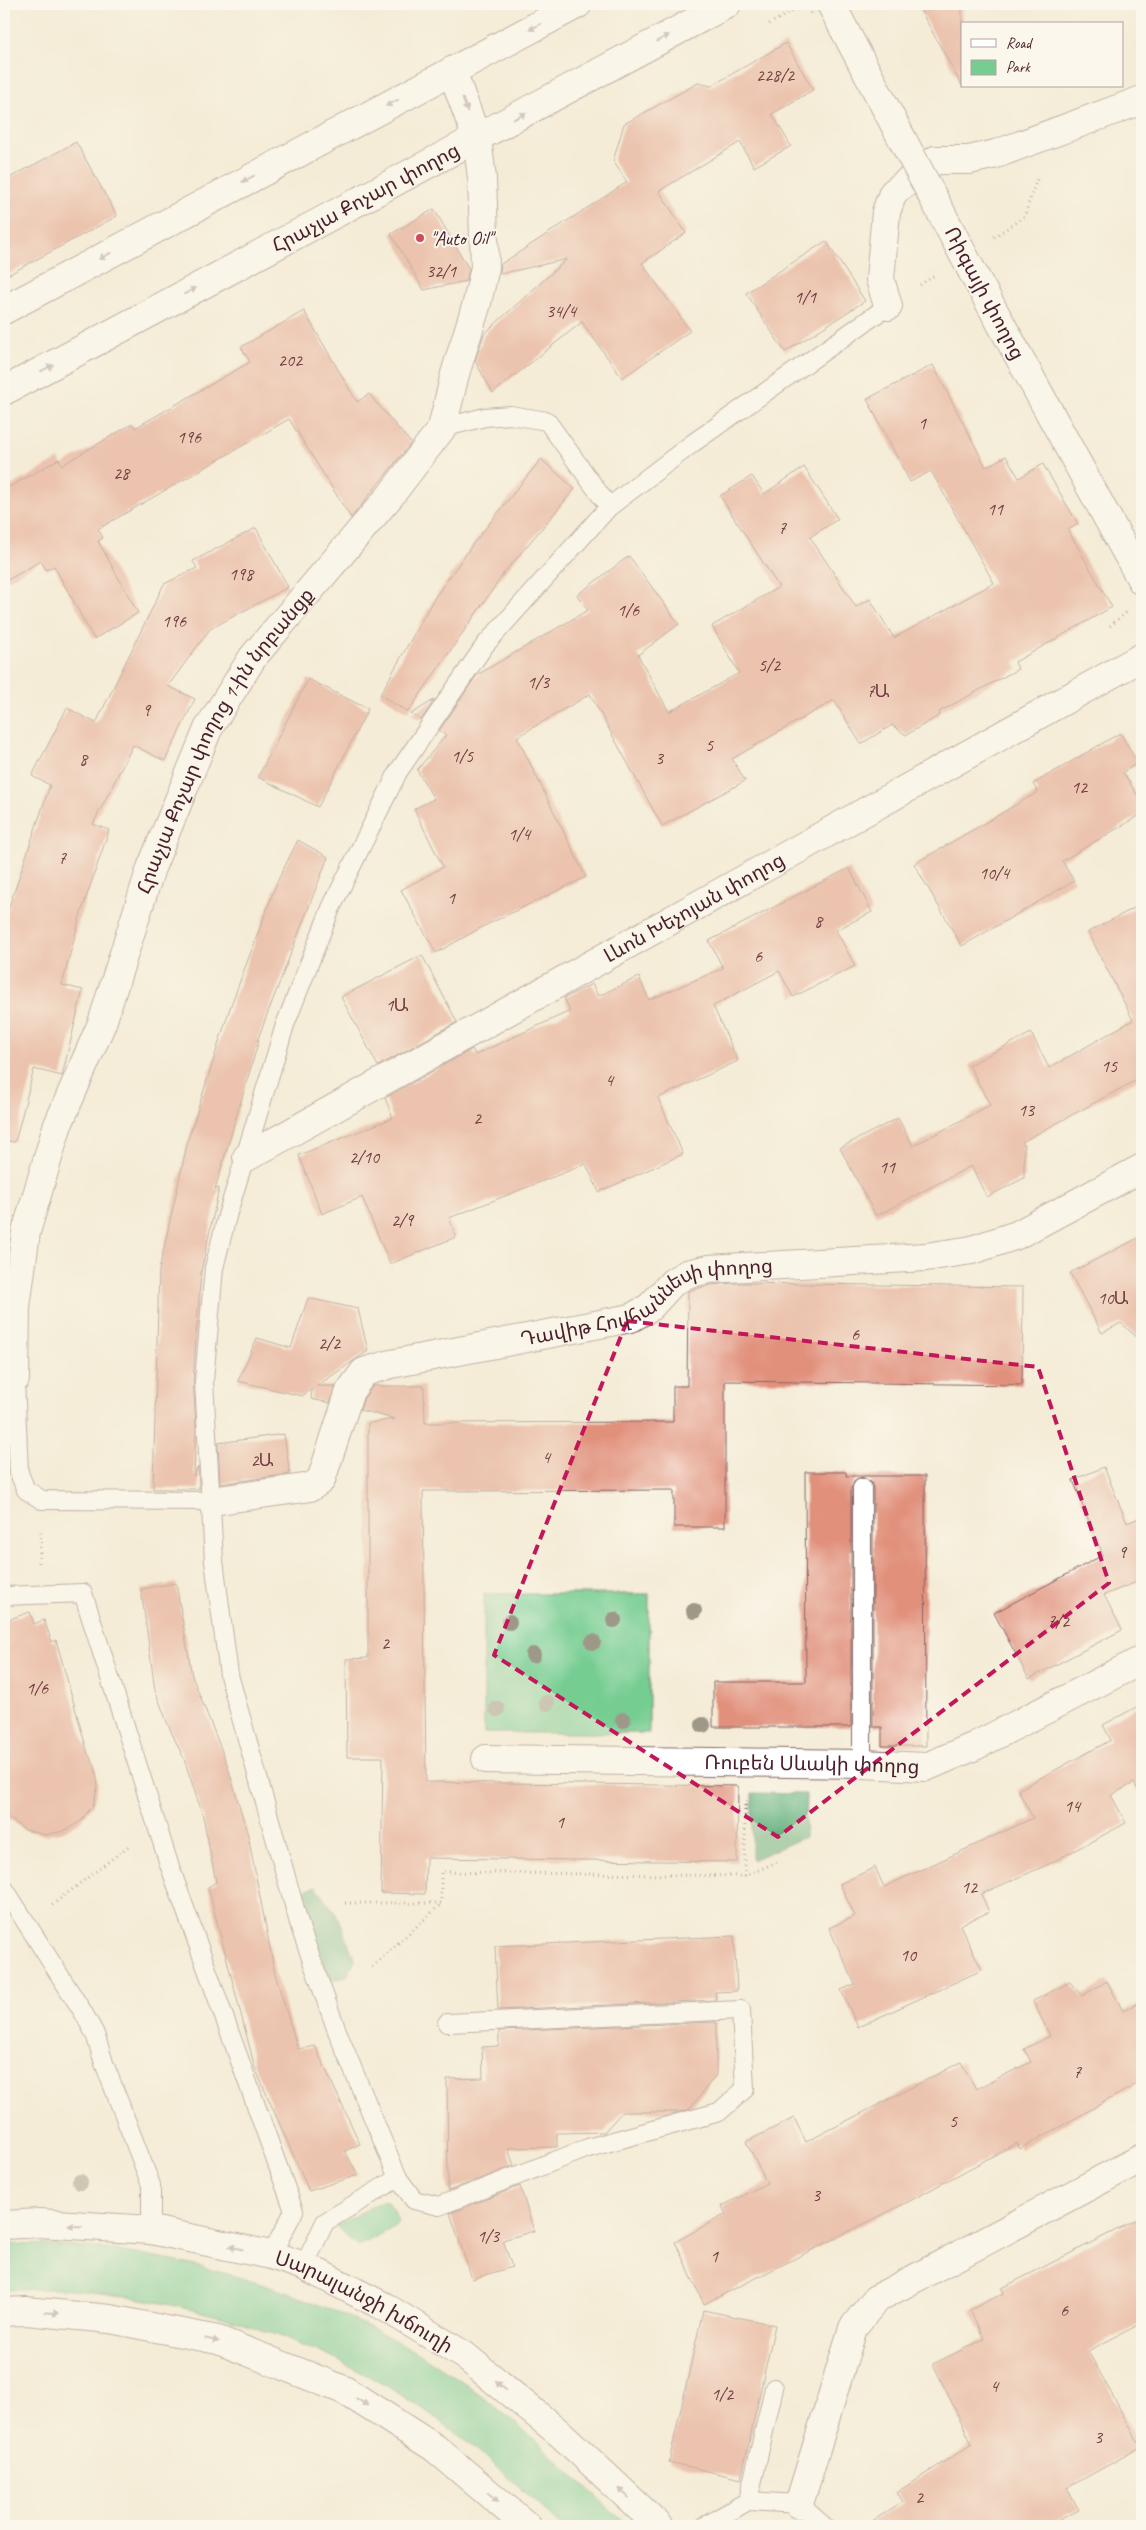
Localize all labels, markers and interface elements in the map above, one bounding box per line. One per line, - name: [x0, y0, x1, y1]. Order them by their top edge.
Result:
- legend: [961, 22, 1124, 88]
- one-way arrow: [528, 23, 543, 31]
- one-way arrow: [656, 34, 670, 43]
- text: Road: [1006, 34, 1033, 53]
- text: Park: [1006, 58, 1031, 77]
- house number: 228/2: [756, 64, 796, 86]
- one-way arrow: [461, 98, 469, 113]
- one-way arrow: [385, 99, 399, 107]
- one-way arrow: [513, 111, 526, 120]
- street label: Հրաչյա Քոչար փողոց: [267, 138, 464, 258]
- one-way arrow: [242, 175, 255, 184]
- street label: Ռիգայի փողոց: [939, 222, 1030, 364]
- place label: "Auto Oil": [430, 226, 497, 251]
- marker: "Auto Oil": [414, 232, 426, 244]
- one-way arrow: [98, 252, 112, 260]
- house number: 32/1: [426, 260, 457, 282]
- house number: 1/1: [794, 286, 817, 308]
- one-way arrow: [183, 287, 197, 295]
- house number: 34/4: [546, 300, 578, 322]
- house number: 202: [278, 349, 304, 371]
- one-way arrow: [39, 364, 54, 372]
- house number: 1: [918, 412, 927, 434]
- house number: 196: [177, 426, 202, 448]
- house number: 28: [113, 462, 131, 484]
- house number: 11: [987, 498, 1004, 520]
- house number: 7: [778, 517, 787, 539]
- house number: 198: [229, 563, 255, 585]
- street label: Հրաչյա Քոչար փողոց 1-ին նրբանցք: [132, 583, 319, 897]
- house number: 1/6: [617, 599, 640, 621]
- house number: 196: [162, 610, 187, 632]
- house number: 5/2: [758, 654, 782, 676]
- house number: 1/3: [527, 671, 551, 693]
- house number: 7Ա: [866, 680, 890, 702]
- house number: 9: [142, 699, 152, 721]
- house number: 5: [705, 734, 714, 756]
- house number: 1/5: [451, 745, 474, 767]
- house number: 3: [655, 747, 665, 769]
- house number: 8: [79, 748, 89, 770]
- house number: 12: [1071, 776, 1089, 798]
- house number: 1/4: [508, 823, 532, 845]
- house number: 7: [58, 847, 67, 869]
- street label: Լևոն Խեչոյան փողոց: [599, 847, 789, 968]
- house number: 10/4: [979, 862, 1011, 884]
- house number: 1: [447, 887, 456, 909]
- house number: 8: [814, 910, 824, 932]
- house number: 6: [754, 945, 763, 967]
- house number: 1Ա: [385, 994, 409, 1016]
- house number: 15: [1101, 1055, 1118, 1077]
- house number: 4: [605, 1069, 615, 1091]
- house number: 13: [1018, 1099, 1036, 1121]
- house number: 2: [473, 1107, 483, 1129]
- house number: 2/10: [349, 1146, 381, 1168]
- house number: 11: [879, 1156, 896, 1178]
- house number: 2/9: [391, 1209, 415, 1231]
- street label: Դավիթ Հովհաննեսի փողոց: [518, 1253, 774, 1352]
- house number: 10Ա: [1097, 1287, 1129, 1309]
- house number: 6: [851, 1323, 860, 1345]
- house number: 2/2: [318, 1332, 342, 1354]
- house number: 4: [542, 1446, 552, 1468]
- house number: 2Ա: [250, 1449, 274, 1471]
- house number: 9: [1118, 1541, 1128, 1563]
- house number: 7/2: [1047, 1610, 1071, 1632]
- house number: 2: [381, 1632, 391, 1654]
- house number: 1/6: [26, 1677, 49, 1699]
- street label: Ռուբեն Սևակի փողոց: [704, 1750, 920, 1780]
- house number: 14: [1064, 1795, 1082, 1817]
- house number: 1: [556, 1811, 565, 1833]
- house number: 12: [961, 1876, 979, 1898]
- house number: 10: [900, 1944, 918, 1966]
- house number: 7: [1073, 2061, 1082, 2083]
- house number: 5: [949, 2110, 958, 2132]
- house number: 3: [812, 2184, 822, 2206]
- one-way arrow: [67, 2221, 83, 2229]
- house number: 1/3: [477, 2225, 501, 2247]
- one-way arrow: [228, 2244, 243, 2252]
- street label: Սարալանջի խճուղի: [271, 2245, 458, 2359]
- house number: 1: [710, 2245, 719, 2267]
- house number: 6: [1060, 2299, 1069, 2321]
- one-way arrow: [45, 2310, 61, 2318]
- one-way arrow: [205, 2336, 220, 2344]
- house number: 4: [990, 2375, 1000, 2397]
- one-way arrow: [495, 2380, 508, 2391]
- house number: 1/2: [711, 2383, 735, 2405]
- one-way arrow: [355, 2397, 369, 2407]
- house number: 3: [1094, 2426, 1104, 2448]
- house number: 2: [915, 2486, 925, 2508]
- one-way arrow: [618, 2487, 630, 2499]
- one-way arrow: [486, 2492, 499, 2503]

